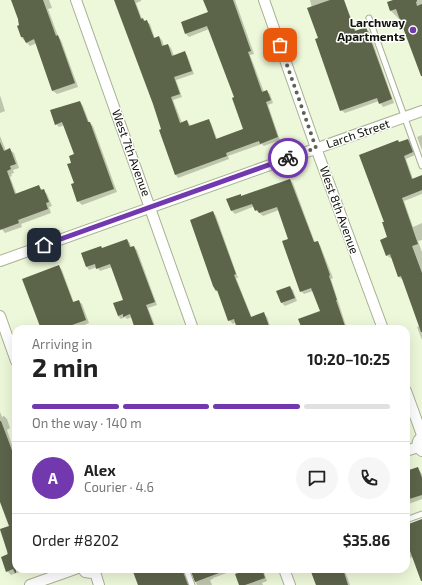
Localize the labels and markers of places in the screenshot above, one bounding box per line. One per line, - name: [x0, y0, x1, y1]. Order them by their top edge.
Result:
- place label: Larchway Apartments: [337, 15, 405, 43]
- marker: Larchway Apartments: [408, 25, 418, 35]
- pin: [263, 28, 297, 62]
- pin: [27, 228, 61, 262]

